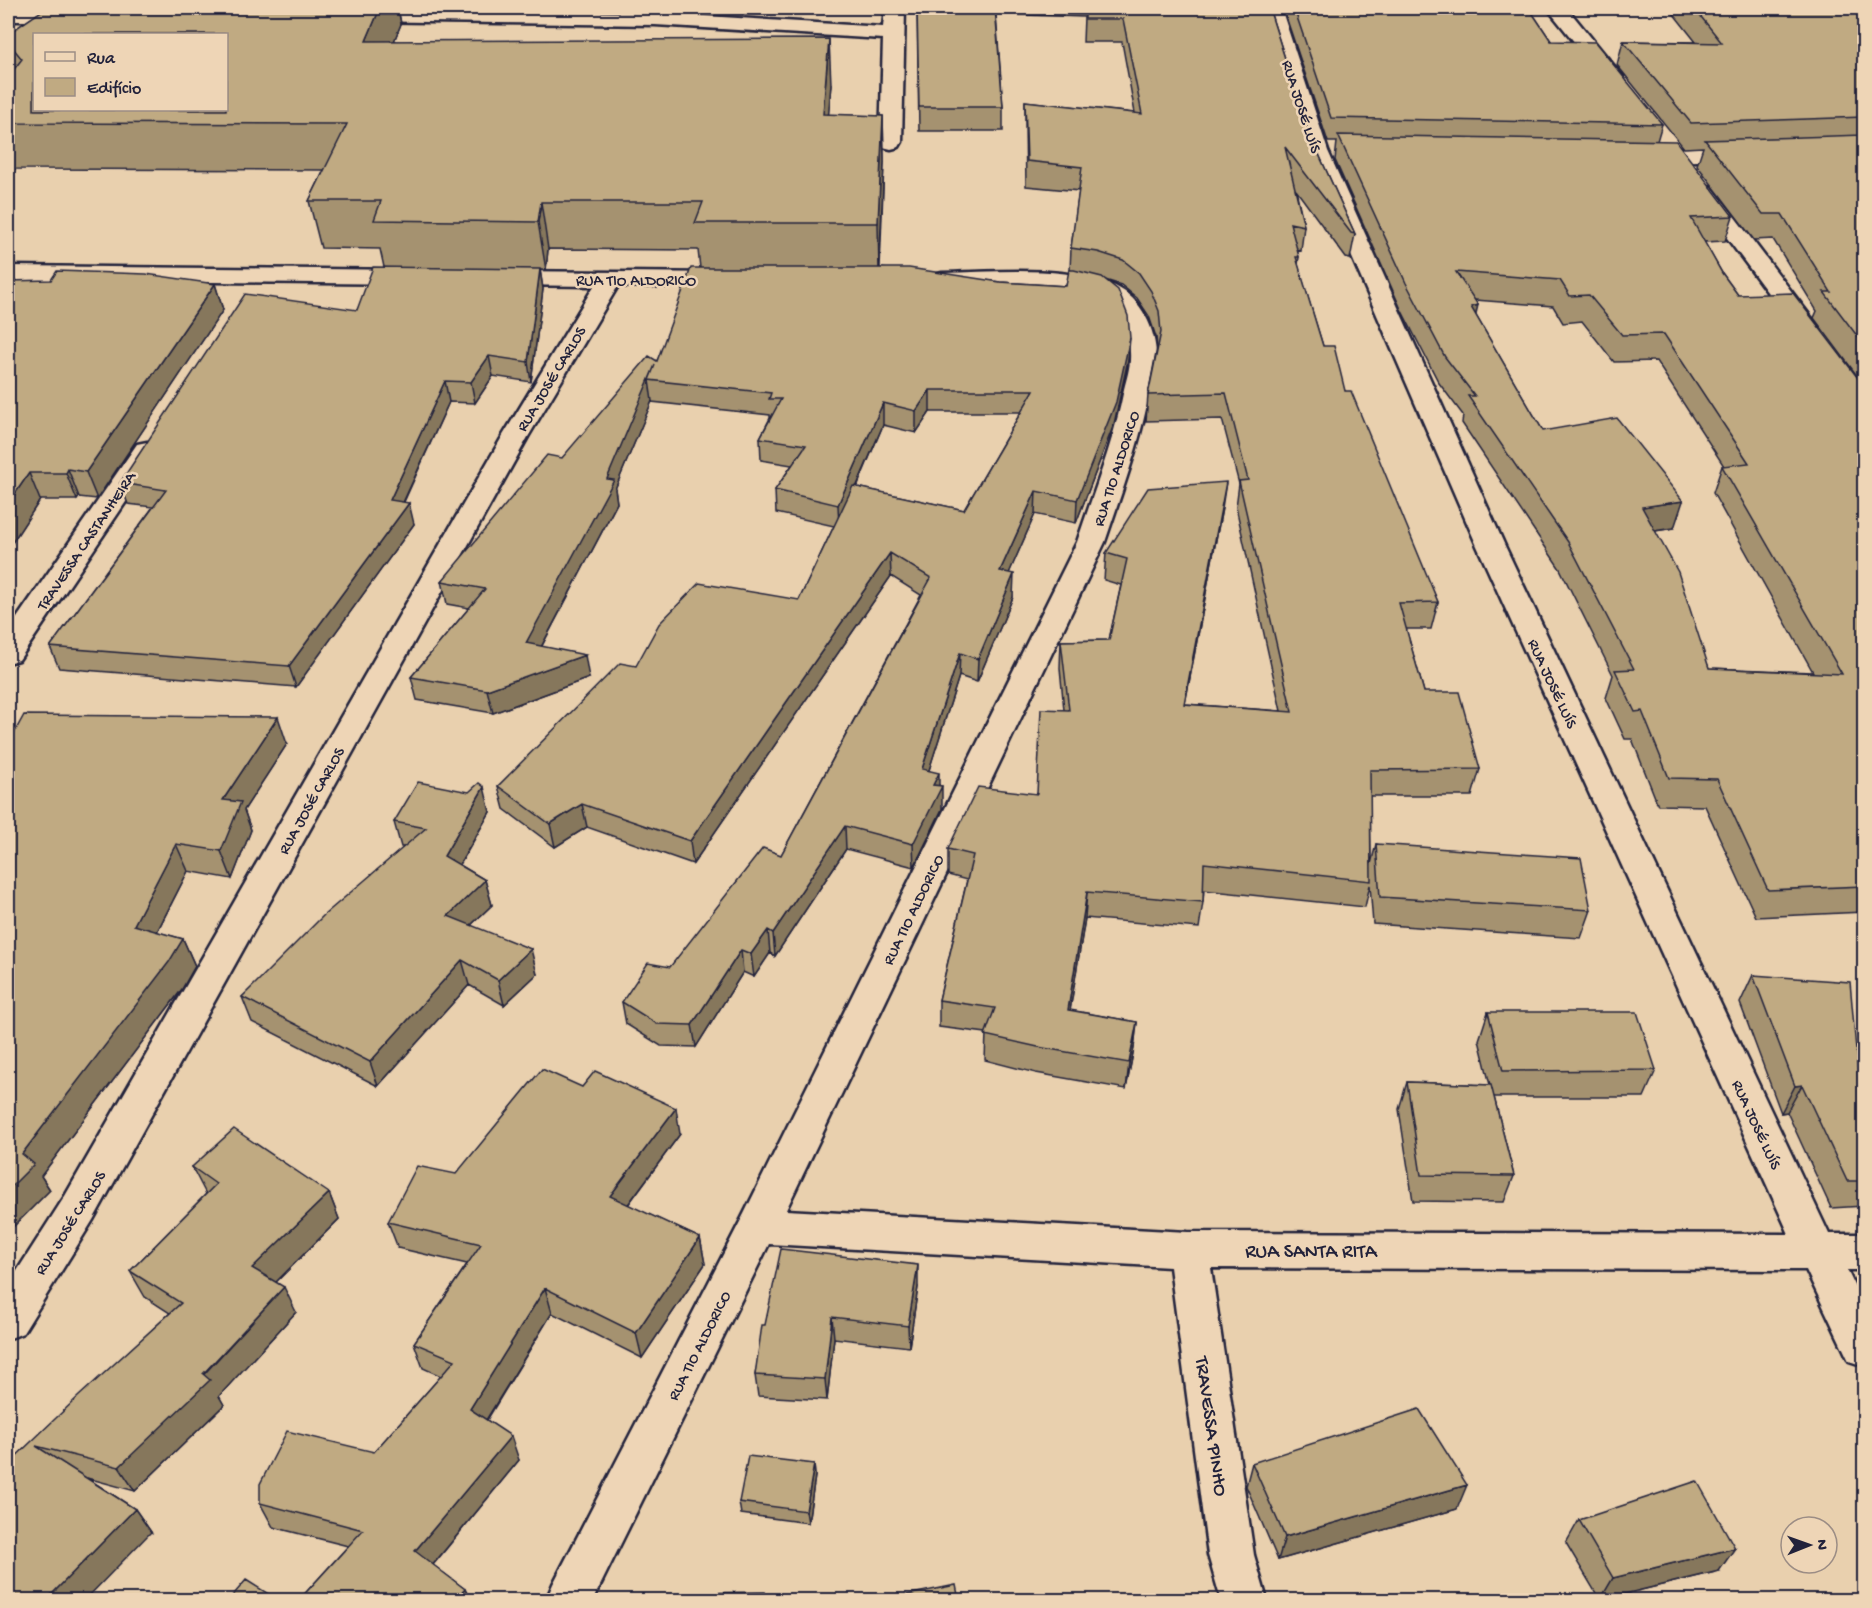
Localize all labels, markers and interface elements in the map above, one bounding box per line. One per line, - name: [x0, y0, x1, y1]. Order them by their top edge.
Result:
- legend: [33, 33, 228, 111]
- text: Rua: [87, 49, 116, 70]
- street label: RUA JOSÉ LUÍS: [1276, 58, 1325, 156]
- text: Edifício: [87, 79, 141, 100]
- street label: RUA TIO ALDORICO: [576, 273, 696, 292]
- street label: RUA JOSÉ CARLOS: [514, 323, 592, 436]
- street label: RUA TIO ALDORICO: [1091, 409, 1146, 529]
- street label: TRAVESSA CASTANHEIRA: [34, 468, 142, 616]
- street label: RUA JOSÉ LUÍS: [1522, 636, 1581, 733]
- street label: RUA JOSÉ CARLOS: [276, 744, 351, 859]
- street label: RUA TIO ALDORICO: [880, 852, 950, 969]
- street label: RUA JOSÉ LUÍS: [1726, 1077, 1785, 1174]
- street label: RUA JOSÉ CARLOS: [32, 1168, 112, 1280]
- street label: RUA SANTA RITA: [1245, 1242, 1378, 1265]
- street label: RUA TIO ALDORICO: [665, 1288, 737, 1404]
- street label: TRAVESSA PINHO: [1188, 1354, 1231, 1498]
- north arrow: [1779, 1515, 1839, 1575]
- text: N: [1811, 1539, 1830, 1551]

